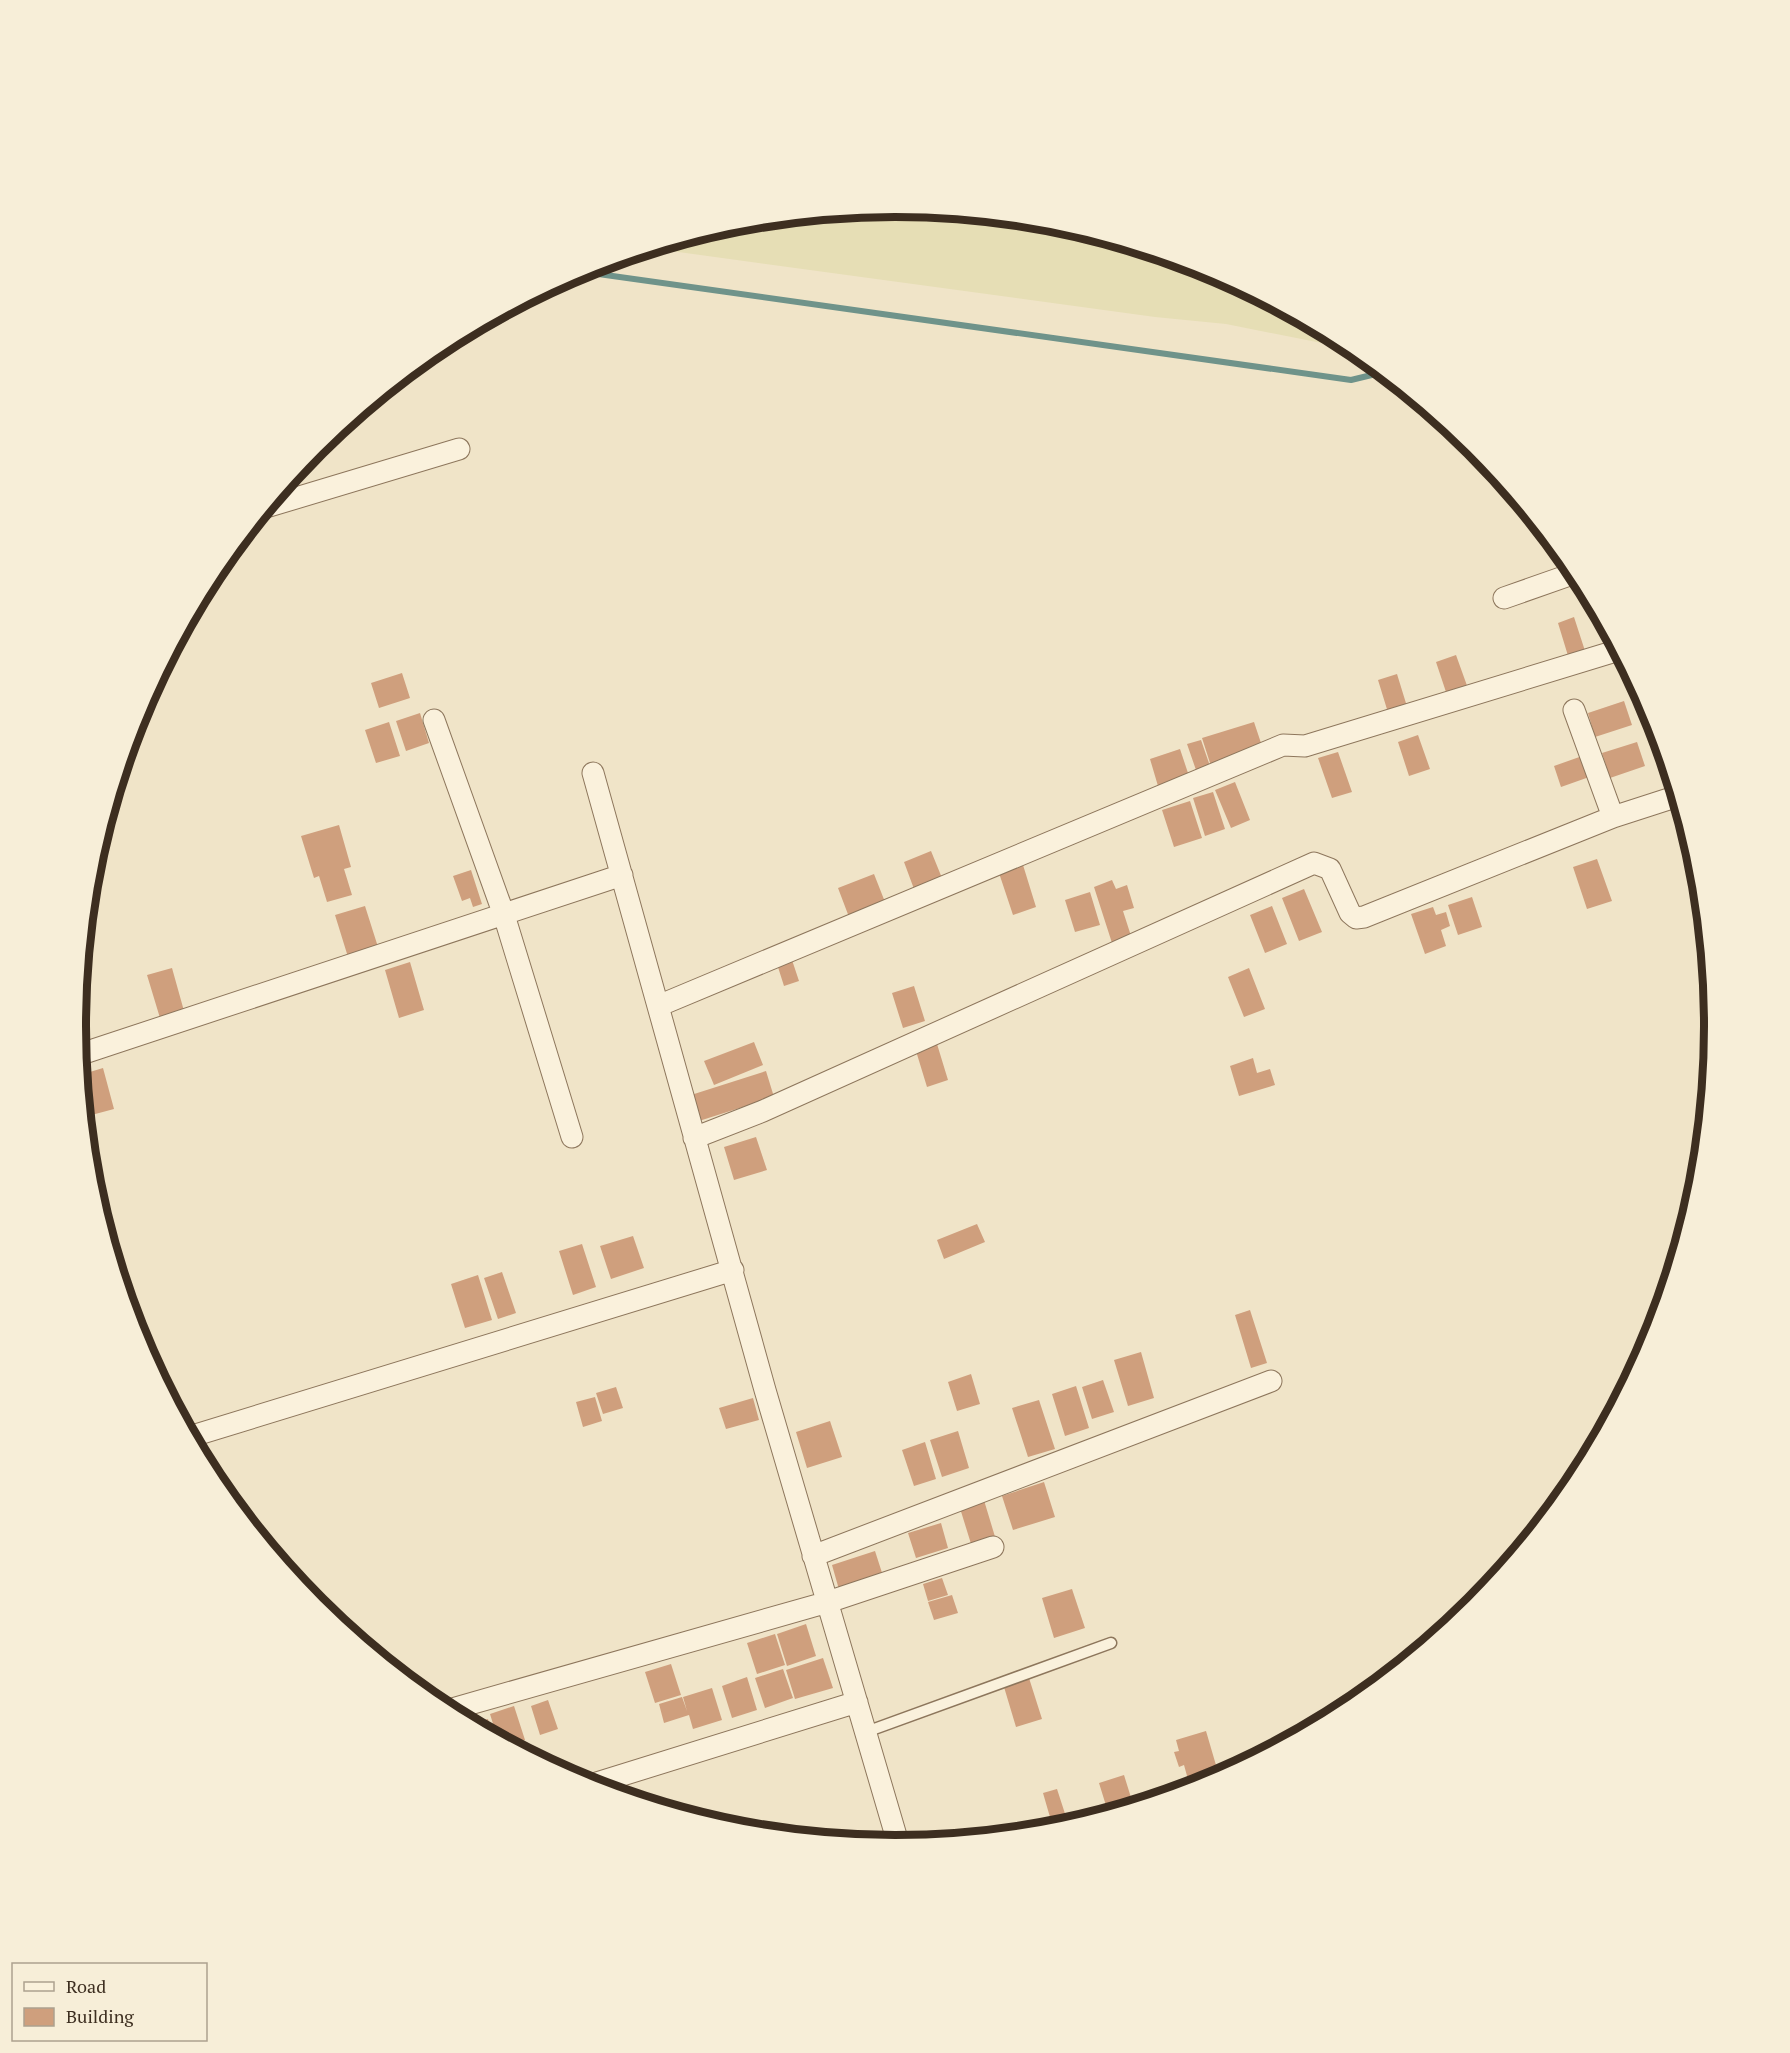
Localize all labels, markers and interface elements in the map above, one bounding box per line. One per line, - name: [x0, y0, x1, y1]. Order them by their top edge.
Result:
- legend: [12, 1963, 207, 2041]
- text: Road: [66, 1974, 106, 1998]
- text: Building: [66, 2004, 134, 2028]

